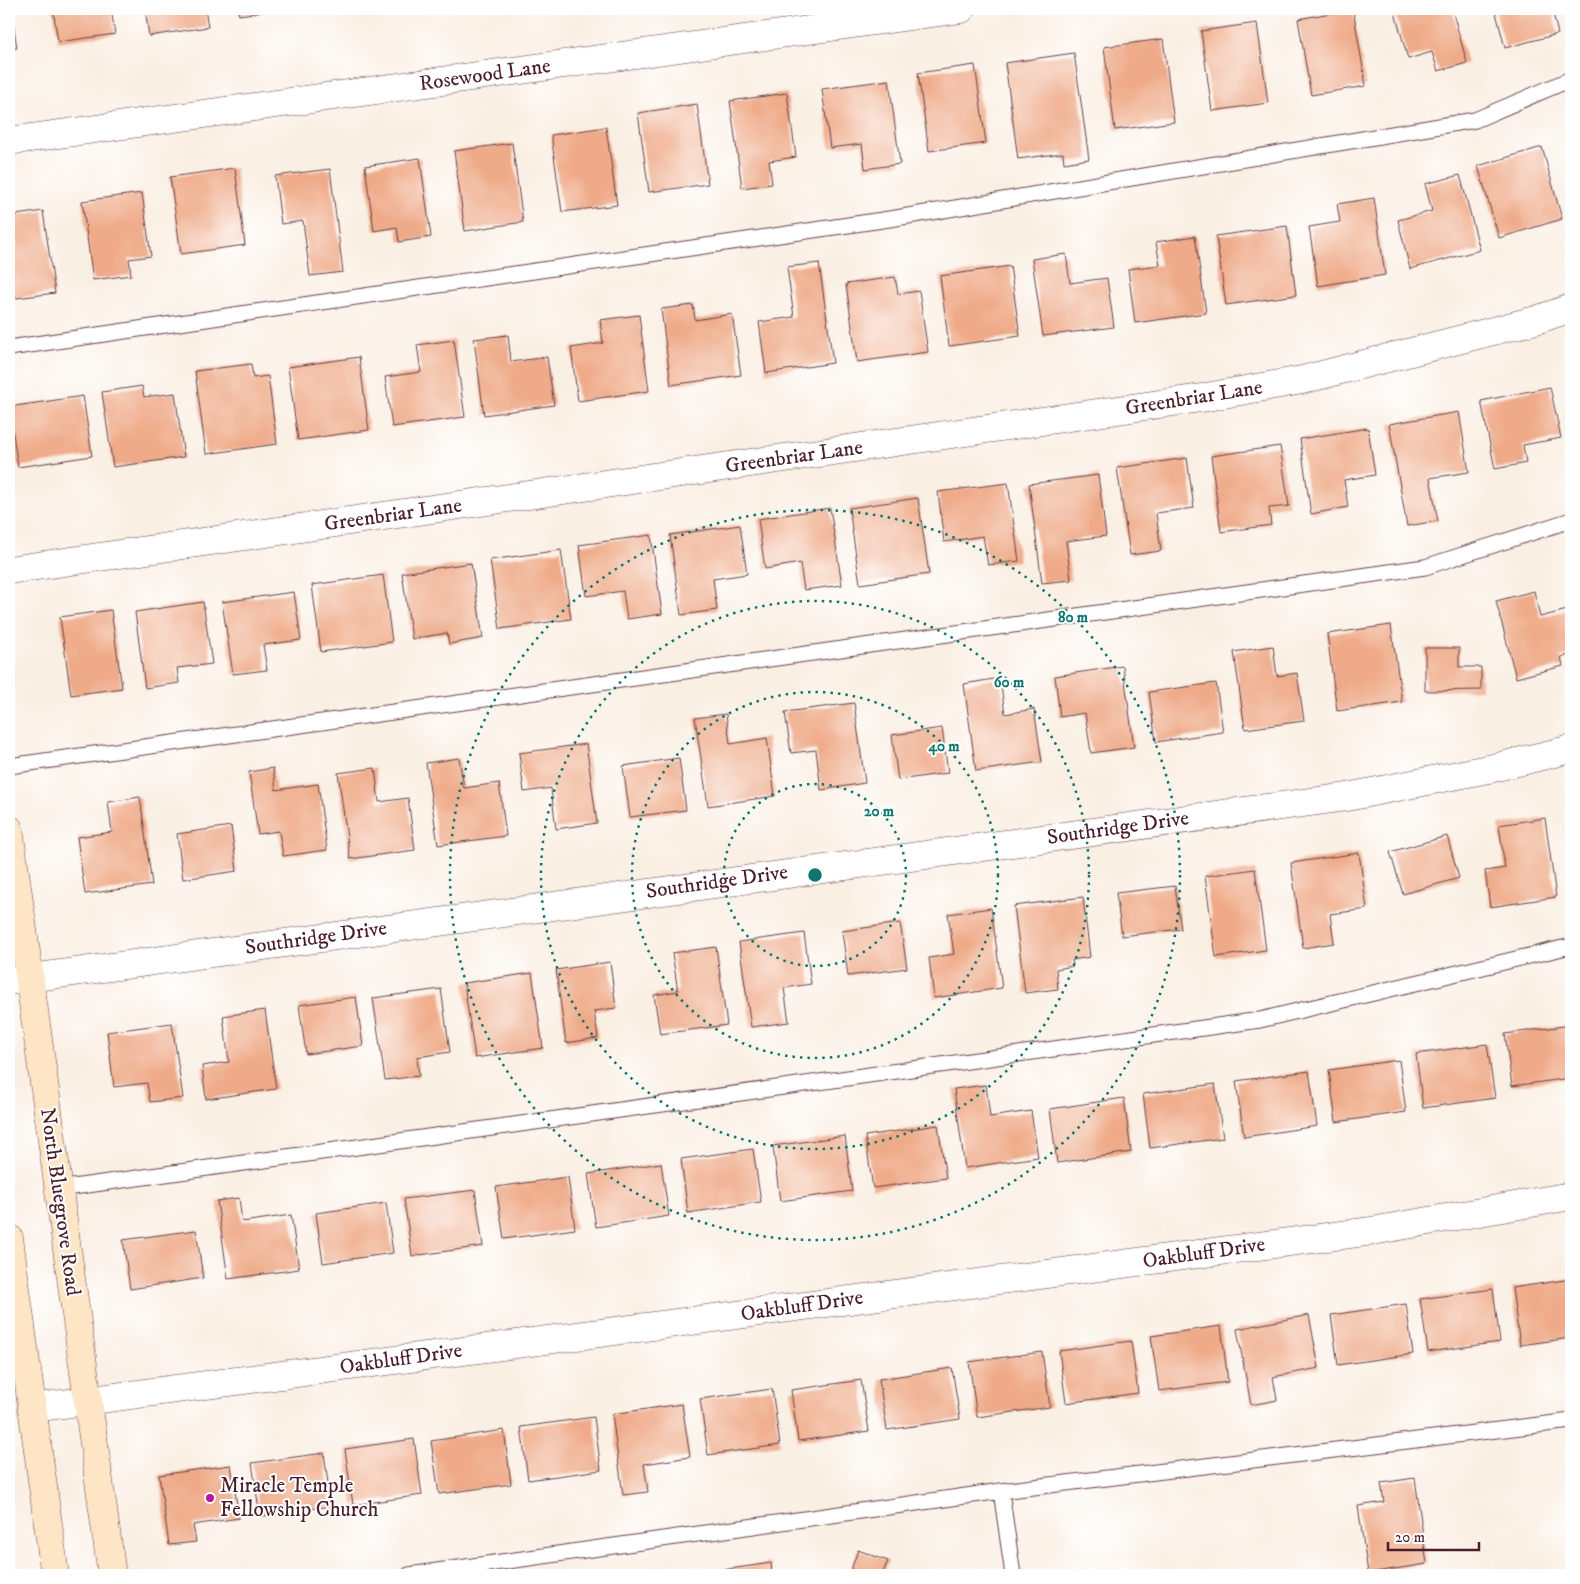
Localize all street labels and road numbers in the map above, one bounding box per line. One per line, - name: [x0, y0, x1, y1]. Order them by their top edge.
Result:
- street label: Rosewood Lane: [418, 53, 553, 97]
- street label: Greenbriar Lane: [1123, 374, 1265, 422]
- street label: Greenbriar Lane: [723, 434, 865, 480]
- street label: Greenbriar Lane: [322, 492, 464, 538]
- street label: Southridge Drive: [1045, 805, 1191, 851]
- street label: Southridge Drive: [644, 859, 790, 905]
- street label: Southridge Drive: [243, 915, 389, 961]
- street label: North Bluegrove Road: [34, 1106, 86, 1298]
- street label: Oakbluff Drive: [1141, 1232, 1267, 1274]
- street label: Oakbluff Drive: [739, 1285, 865, 1327]
- street label: Oakbluff Drive: [338, 1338, 464, 1380]

